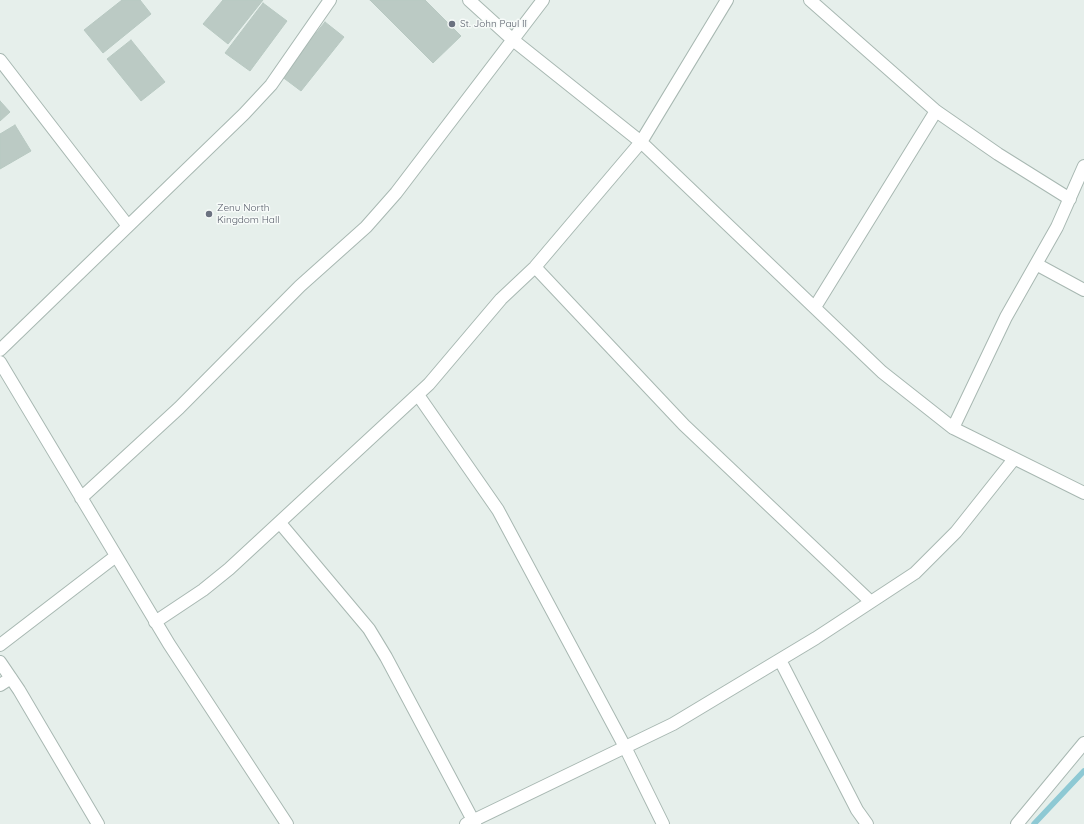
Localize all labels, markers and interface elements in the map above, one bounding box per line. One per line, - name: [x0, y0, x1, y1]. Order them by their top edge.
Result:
- place label: St. John Paul II: [460, 18, 527, 30]
- marker: St. John Paul II: [447, 19, 457, 29]
- place label: Zenu North Kingdom Hall: [217, 202, 280, 226]
- marker: Zenu North Kingdom Hall: [204, 209, 214, 219]

